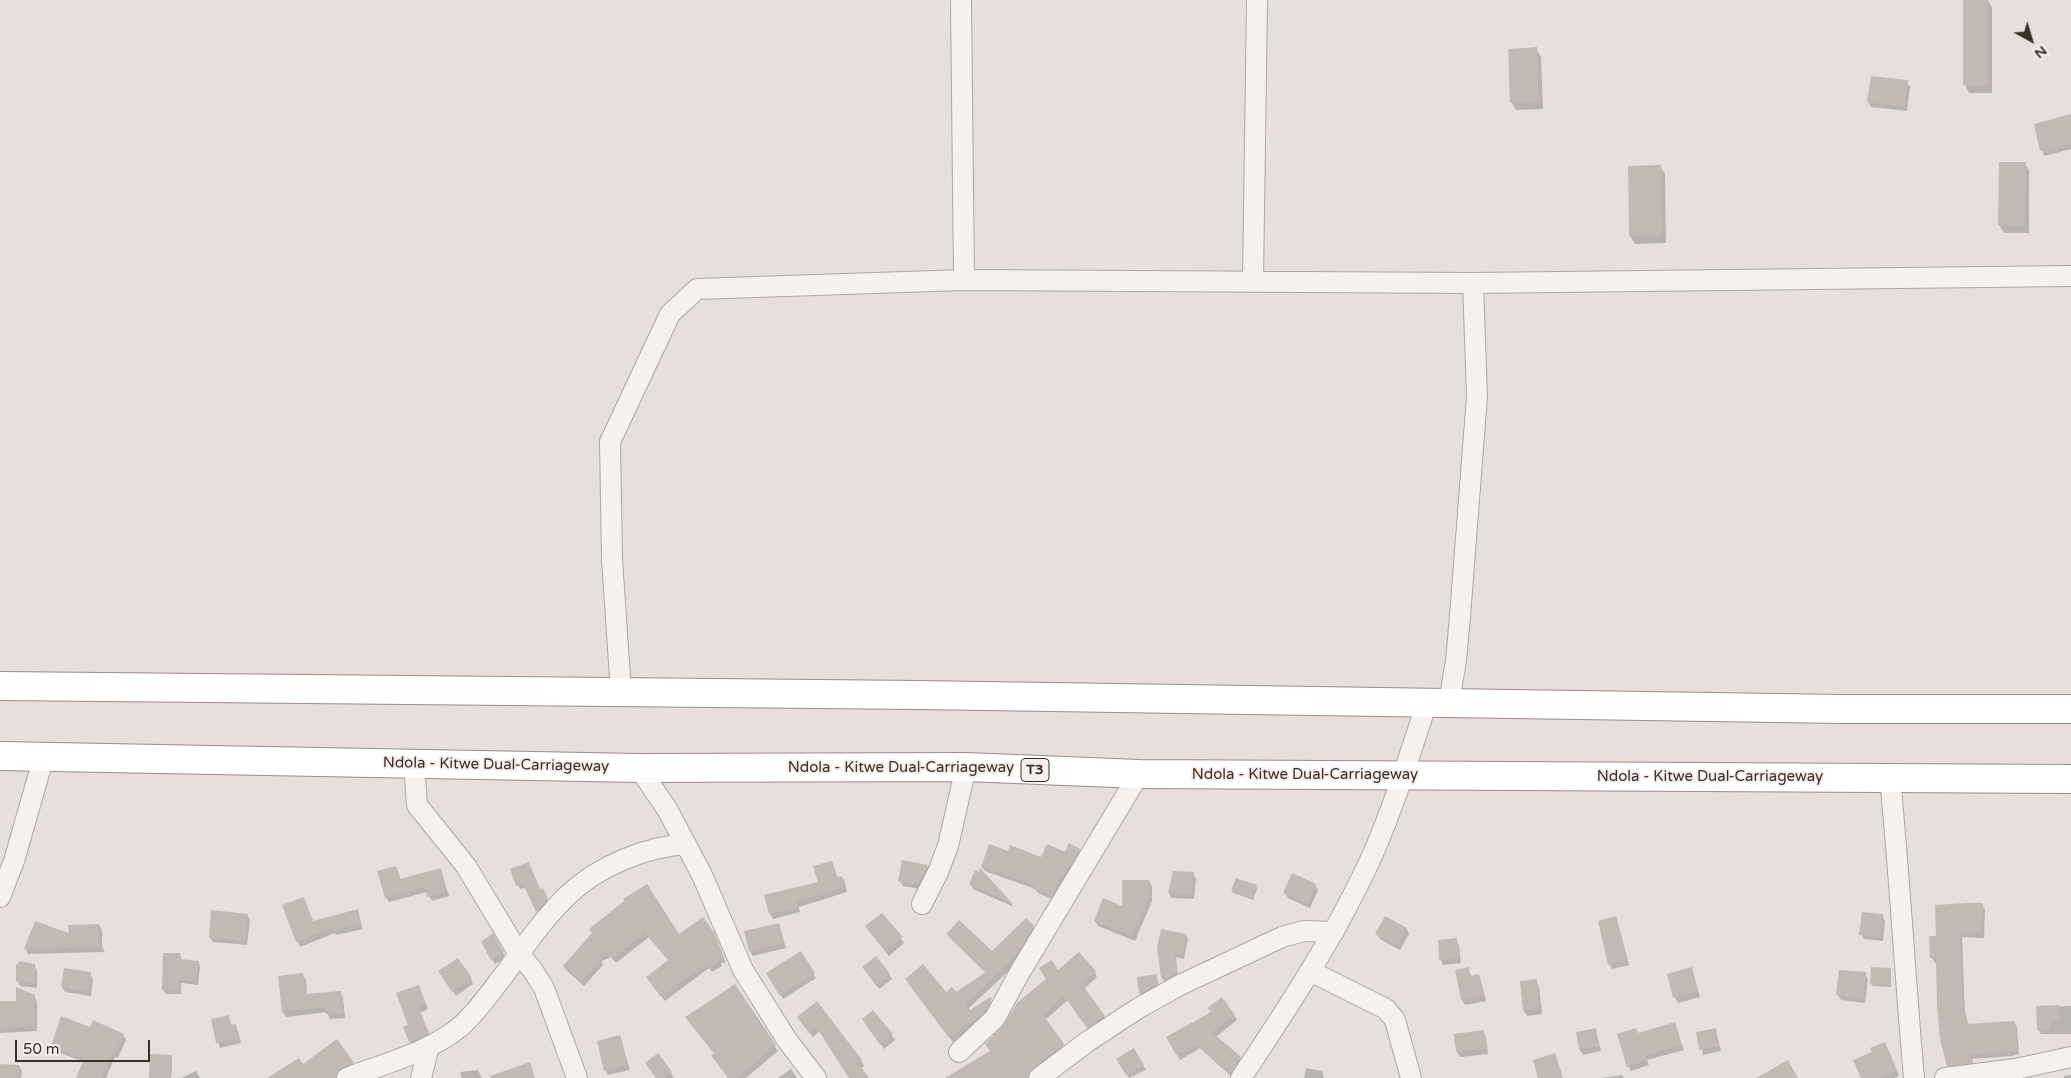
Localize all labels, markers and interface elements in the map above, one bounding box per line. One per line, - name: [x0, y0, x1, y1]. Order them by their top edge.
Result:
- north arrow: [2006, 15, 2056, 65]
- text: N: [2031, 42, 2050, 62]
- street label: Ndola - Kitwe Dual-Carriageway: [383, 754, 609, 776]
- road number: T3: [1021, 758, 1049, 782]
- street label: Ndola - Kitwe Dual-Carriageway: [788, 759, 1014, 777]
- street label: Ndola - Kitwe Dual-Carriageway: [1192, 766, 1418, 784]
- street label: Ndola - Kitwe Dual-Carriageway: [1597, 768, 1823, 786]
- scale bar: [18, 1030, 152, 1062]
- text: 50 m: [23, 1040, 60, 1058]

